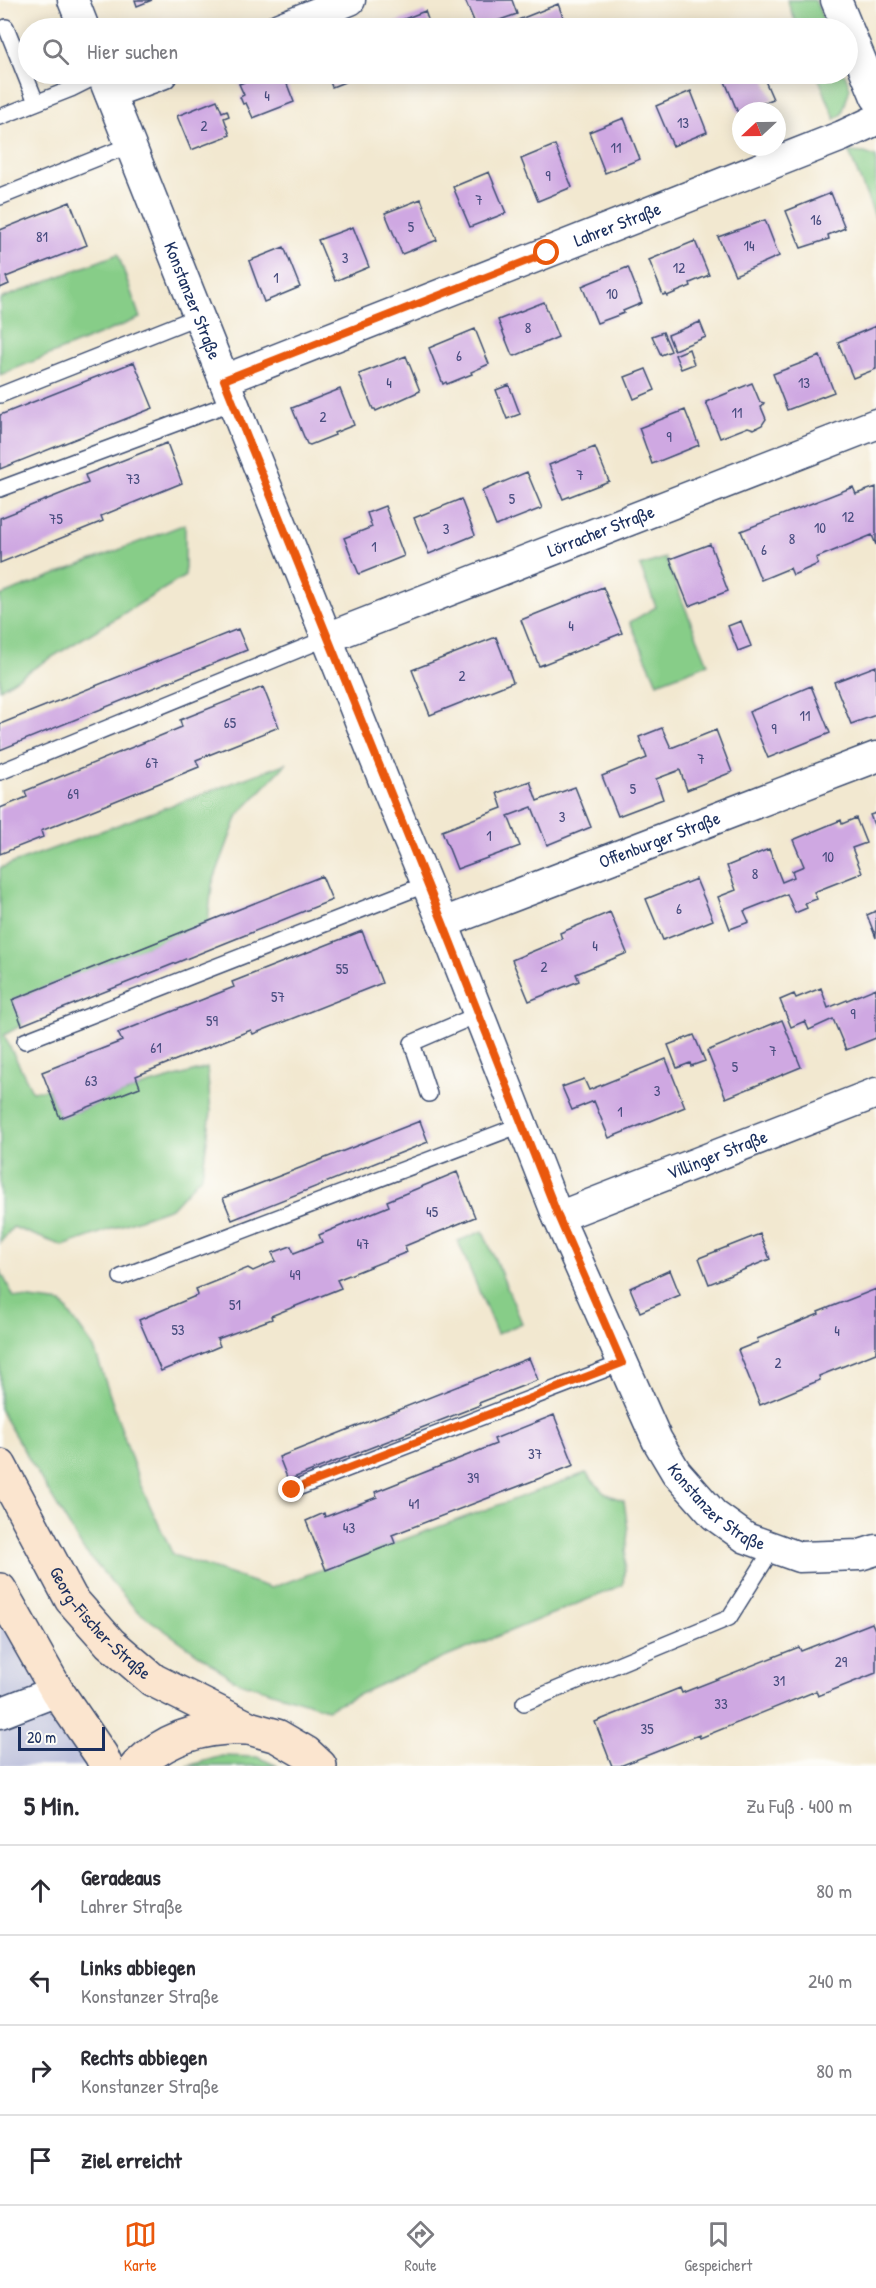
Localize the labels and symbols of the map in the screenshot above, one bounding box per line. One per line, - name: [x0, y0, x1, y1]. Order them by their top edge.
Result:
- house number: 4: [264, 85, 270, 106]
- north arrow: [732, 102, 786, 156]
- house number: 13: [677, 112, 689, 133]
- house number: 2: [200, 115, 208, 136]
- house number: 11: [611, 137, 621, 158]
- house number: 9: [545, 165, 551, 186]
- house number: 7: [475, 189, 483, 210]
- street label: Lahrer Straße: [570, 196, 664, 253]
- house number: 16: [810, 209, 822, 230]
- house number: 5: [408, 216, 415, 237]
- house number: 81: [36, 226, 48, 247]
- house number: 14: [743, 235, 755, 256]
- street label: Konstanzer Straße: [158, 238, 228, 363]
- route start: [533, 239, 559, 265]
- house number: 3: [342, 247, 349, 268]
- house number: 12: [673, 257, 685, 278]
- house number: 1: [273, 267, 279, 288]
- house number: 10: [606, 283, 618, 304]
- house number: 8: [525, 317, 531, 338]
- house number: 6: [456, 345, 462, 366]
- house number: 4: [386, 372, 392, 393]
- house number: 13: [798, 372, 810, 393]
- house number: 11: [732, 402, 742, 423]
- house number: 2: [319, 406, 327, 427]
- house number: 9: [666, 426, 672, 447]
- house number: 7: [576, 464, 584, 485]
- house number: 73: [126, 468, 140, 489]
- house number: 5: [509, 488, 516, 509]
- street label: Lörracher Straße: [544, 499, 658, 563]
- house number: 12: [842, 506, 854, 527]
- house number: 75: [49, 508, 64, 529]
- house number: 10: [814, 517, 826, 538]
- house number: 3: [443, 518, 450, 539]
- house number: 8: [789, 528, 795, 549]
- house number: 1: [371, 536, 377, 557]
- house number: 6: [761, 539, 767, 560]
- house number: 4: [568, 615, 574, 636]
- house number: 2: [458, 665, 466, 686]
- house number: 11: [800, 705, 810, 726]
- house number: 65: [224, 712, 237, 733]
- house number: 9: [771, 718, 777, 739]
- house number: 7: [697, 748, 705, 769]
- house number: 67: [145, 752, 159, 773]
- house number: 5: [630, 778, 637, 799]
- house number: 69: [67, 783, 79, 804]
- street label: Offenburger Straße: [595, 805, 724, 874]
- house number: 3: [559, 806, 566, 827]
- house number: 1: [486, 825, 492, 846]
- house number: 10: [822, 846, 834, 867]
- house number: 8: [752, 863, 758, 884]
- house number: 6: [676, 898, 682, 919]
- house number: 4: [592, 935, 598, 956]
- house number: 2: [540, 956, 548, 977]
- house number: 55: [336, 958, 349, 979]
- house number: 57: [271, 986, 285, 1007]
- house number: 9: [850, 1003, 856, 1024]
- house number: 59: [206, 1010, 218, 1031]
- house number: 61: [150, 1037, 162, 1058]
- house number: 7: [769, 1040, 777, 1061]
- house number: 5: [732, 1056, 739, 1077]
- house number: 63: [85, 1070, 98, 1091]
- house number: 3: [654, 1080, 661, 1101]
- house number: 1: [617, 1101, 623, 1122]
- street label: Villinger Straße: [663, 1124, 771, 1185]
- house number: 45: [426, 1201, 439, 1222]
- house number: 47: [356, 1233, 370, 1254]
- house number: 49: [289, 1264, 301, 1285]
- house number: 51: [229, 1294, 241, 1315]
- house number: 53: [171, 1319, 185, 1340]
- house number: 4: [834, 1320, 840, 1341]
- house number: 2: [774, 1352, 782, 1373]
- house number: 37: [528, 1443, 542, 1464]
- street label: Konstanzer Straße: [662, 1458, 769, 1556]
- house number: 39: [467, 1467, 480, 1488]
- route end: [278, 1476, 304, 1502]
- house number: 41: [408, 1493, 420, 1514]
- house number: 43: [343, 1517, 355, 1538]
- street label: Georg-Fischer-Straße: [44, 1562, 157, 1685]
- house number: 29: [835, 1651, 848, 1672]
- house number: 31: [773, 1670, 785, 1691]
- house number: 33: [714, 1693, 728, 1714]
- house number: 35: [640, 1718, 654, 1739]
- scale bar: [18, 1724, 105, 1752]

